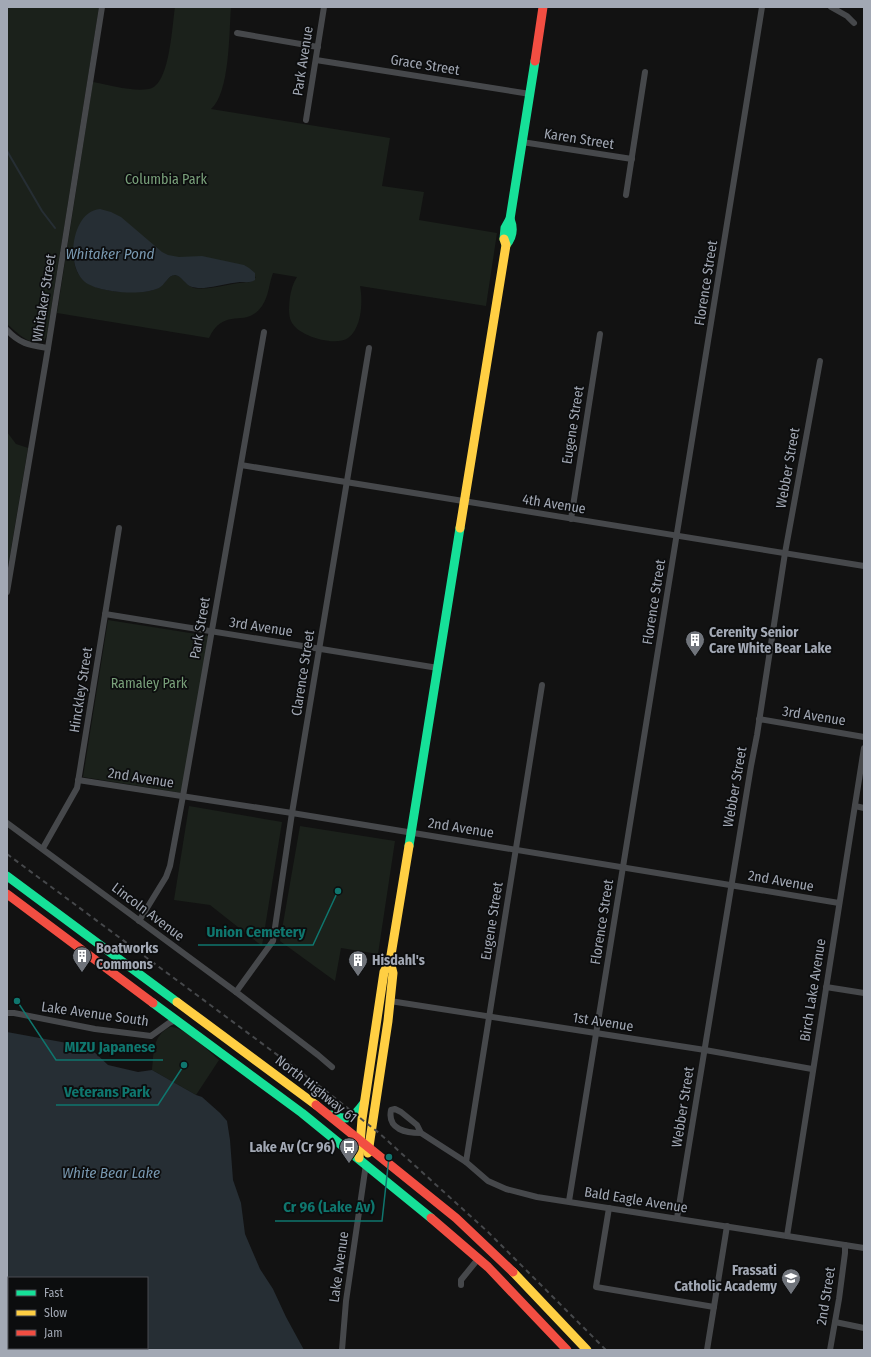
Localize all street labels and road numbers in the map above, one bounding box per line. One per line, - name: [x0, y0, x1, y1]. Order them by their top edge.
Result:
- street label: Park Avenue: [289, 25, 317, 97]
- street label: Grace Street: [389, 51, 461, 79]
- street label: Karen Street: [543, 125, 616, 153]
- street label: Florence Street: [691, 239, 721, 327]
- street label: Whitaker Street: [29, 252, 59, 343]
- street label: Eugene Street: [558, 384, 588, 465]
- street label: Webber Street: [773, 426, 804, 510]
- street label: 4th Avenue: [521, 491, 587, 517]
- street label: Florence Street: [639, 558, 669, 646]
- street label: Park Street: [186, 595, 214, 660]
- street label: 3rd Avenue: [228, 614, 294, 640]
- street label: Clarence Street: [288, 628, 318, 717]
- street label: Hinckley Street: [66, 646, 96, 734]
- street label: 3rd Avenue: [781, 703, 847, 729]
- street label: Webber Street: [720, 745, 751, 829]
- street label: 2nd Avenue: [107, 764, 175, 792]
- street label: 2nd Avenue: [427, 814, 495, 842]
- street label: 2nd Avenue: [747, 867, 815, 895]
- street label: Florence Street: [587, 878, 617, 966]
- street label: Lincoln Avenue: [108, 879, 188, 945]
- street label: Eugene Street: [477, 880, 507, 961]
- street label: Birch Lake Avenue: [796, 937, 830, 1043]
- street label: Lake Avenue South: [40, 998, 150, 1030]
- street label: 1st Avenue: [571, 1009, 635, 1035]
- street label: North Highway 61: [272, 1052, 360, 1126]
- street label: Webber Street: [668, 1065, 698, 1149]
- street label: Bald Eagle Avenue: [583, 1183, 689, 1217]
- street label: Lake Avenue: [326, 1230, 352, 1304]
- street label: 2nd Street: [813, 1265, 839, 1326]

